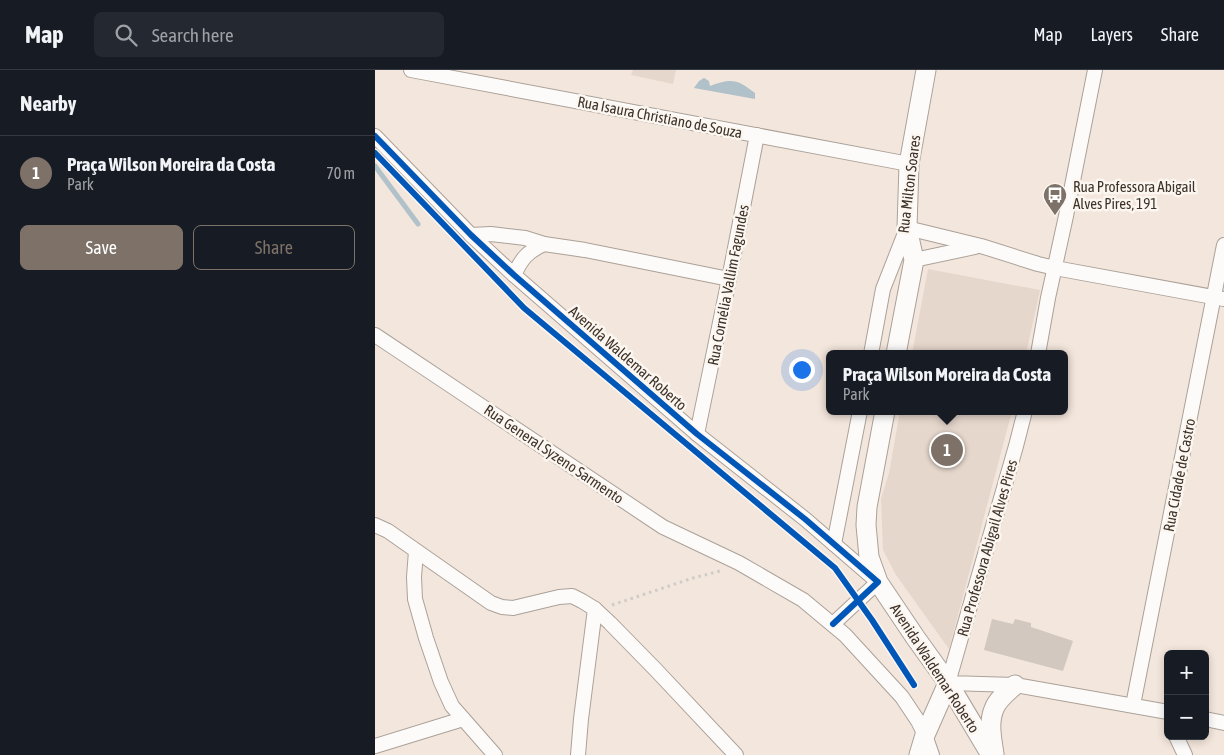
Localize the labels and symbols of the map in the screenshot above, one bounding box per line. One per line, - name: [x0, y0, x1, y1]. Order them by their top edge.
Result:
- street label: Rua Isaura Christiano de Souza: [576, 93, 744, 141]
- street label: Rua Milton Soares: [895, 134, 923, 234]
- place label: Rua Professora Abigail Alves Pires, 191: [1073, 178, 1196, 212]
- bus stop icon: Rua Professora Abigail Alves Pires, 191: [1042, 182, 1068, 216]
- street label: Rua Cornélia Vallim Fagundes: [704, 203, 752, 367]
- street label: Avenida Waldemar Roberto: [566, 302, 690, 414]
- your location: [789, 357, 815, 383]
- street label: Rua General Syzeno Sarmento: [481, 401, 627, 507]
- street label: Rua Cidade de Castro: [1160, 417, 1198, 533]
- pin: 1: [931, 431, 963, 469]
- street label: Rua Professora Abigail Alves Pires: [954, 458, 1020, 638]
- street label: Avenida Waldemar Roberto: [887, 600, 983, 736]

